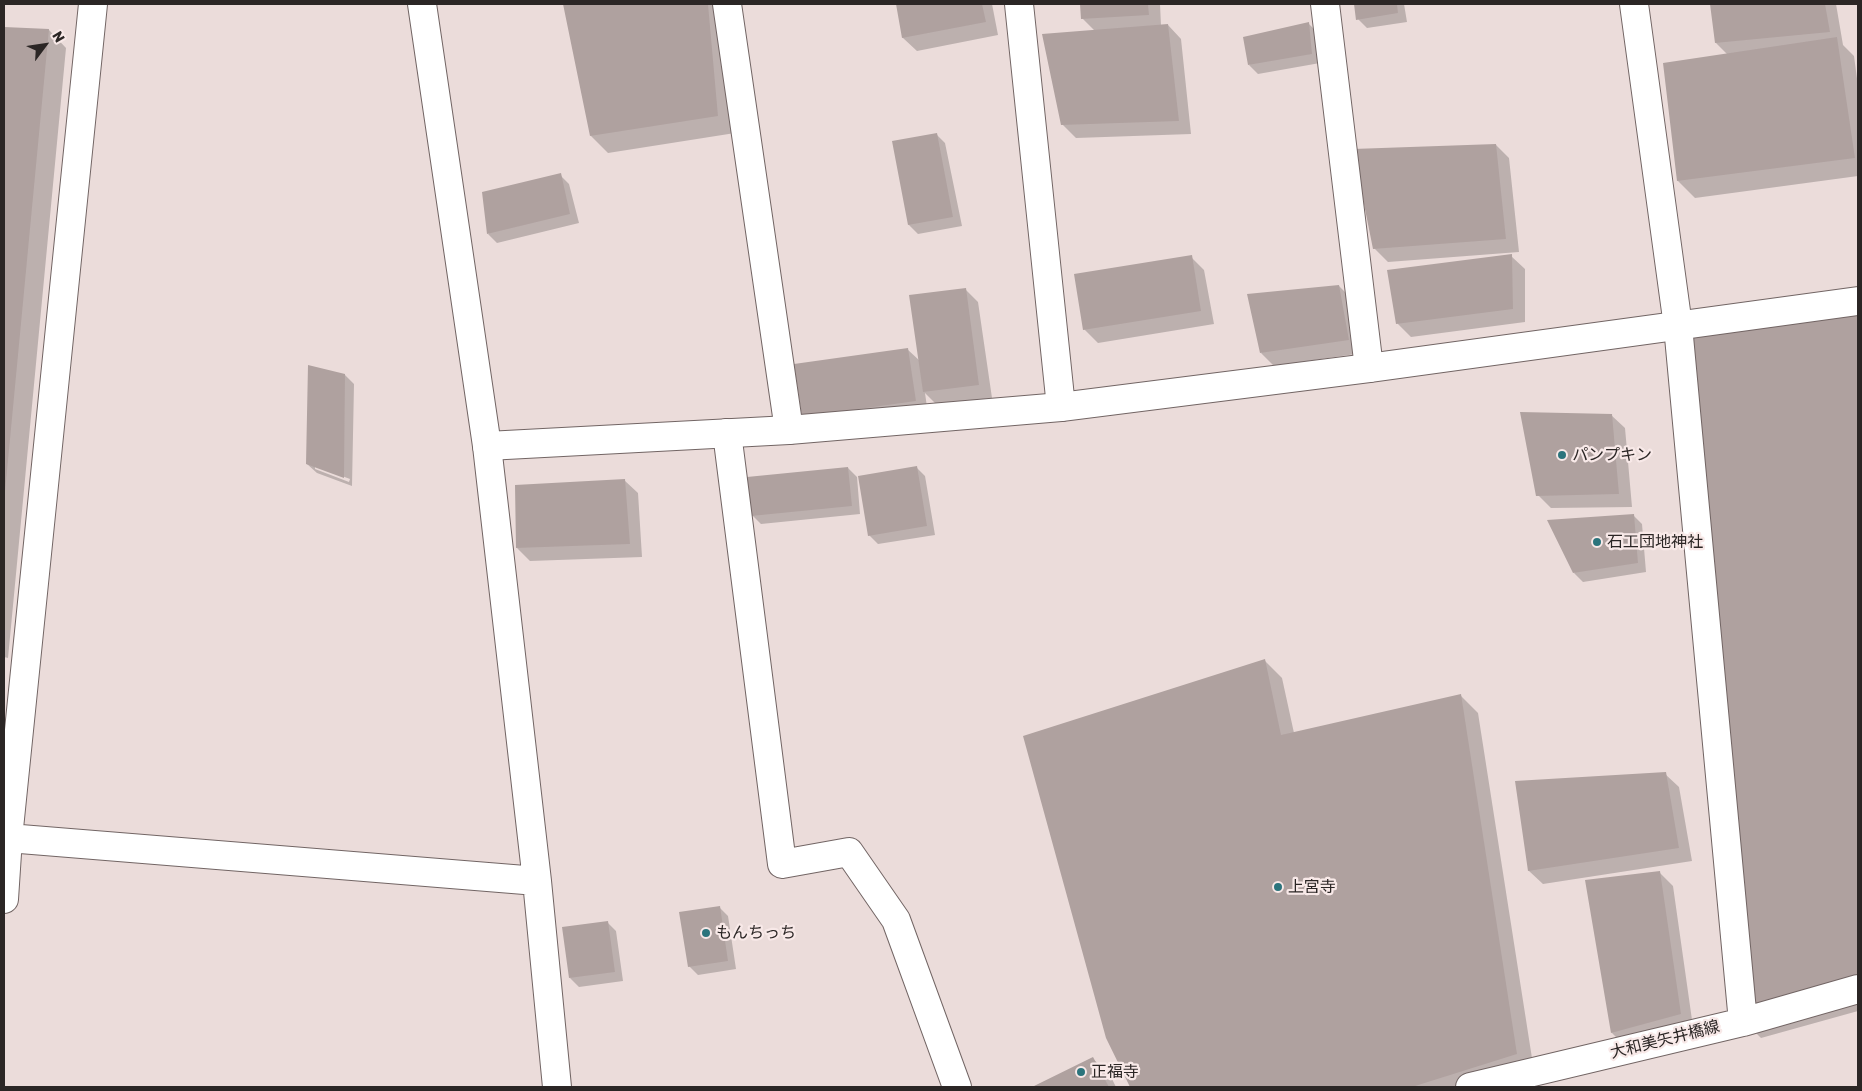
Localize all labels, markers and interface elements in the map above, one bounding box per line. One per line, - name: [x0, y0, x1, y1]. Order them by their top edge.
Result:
- north arrow: [20, 20, 70, 70]
- text: N: [48, 28, 68, 46]
- place label: パンプキン: [1572, 445, 1652, 465]
- marker: パンプキン: [1556, 449, 1568, 461]
- place label: 石工団地神社: [1607, 532, 1703, 552]
- marker: 石工団地神社: [1591, 536, 1603, 548]
- place label: 上宮寺: [1288, 877, 1336, 897]
- marker: 上宮寺: [1272, 881, 1284, 893]
- place label: もんちっち: [716, 923, 796, 943]
- marker: もんちっち: [700, 927, 712, 939]
- street label: 大和美矢井橋線: [1608, 1017, 1722, 1063]
- place label: 正福寺: [1091, 1062, 1139, 1082]
- marker: 正福寺: [1075, 1066, 1087, 1078]

